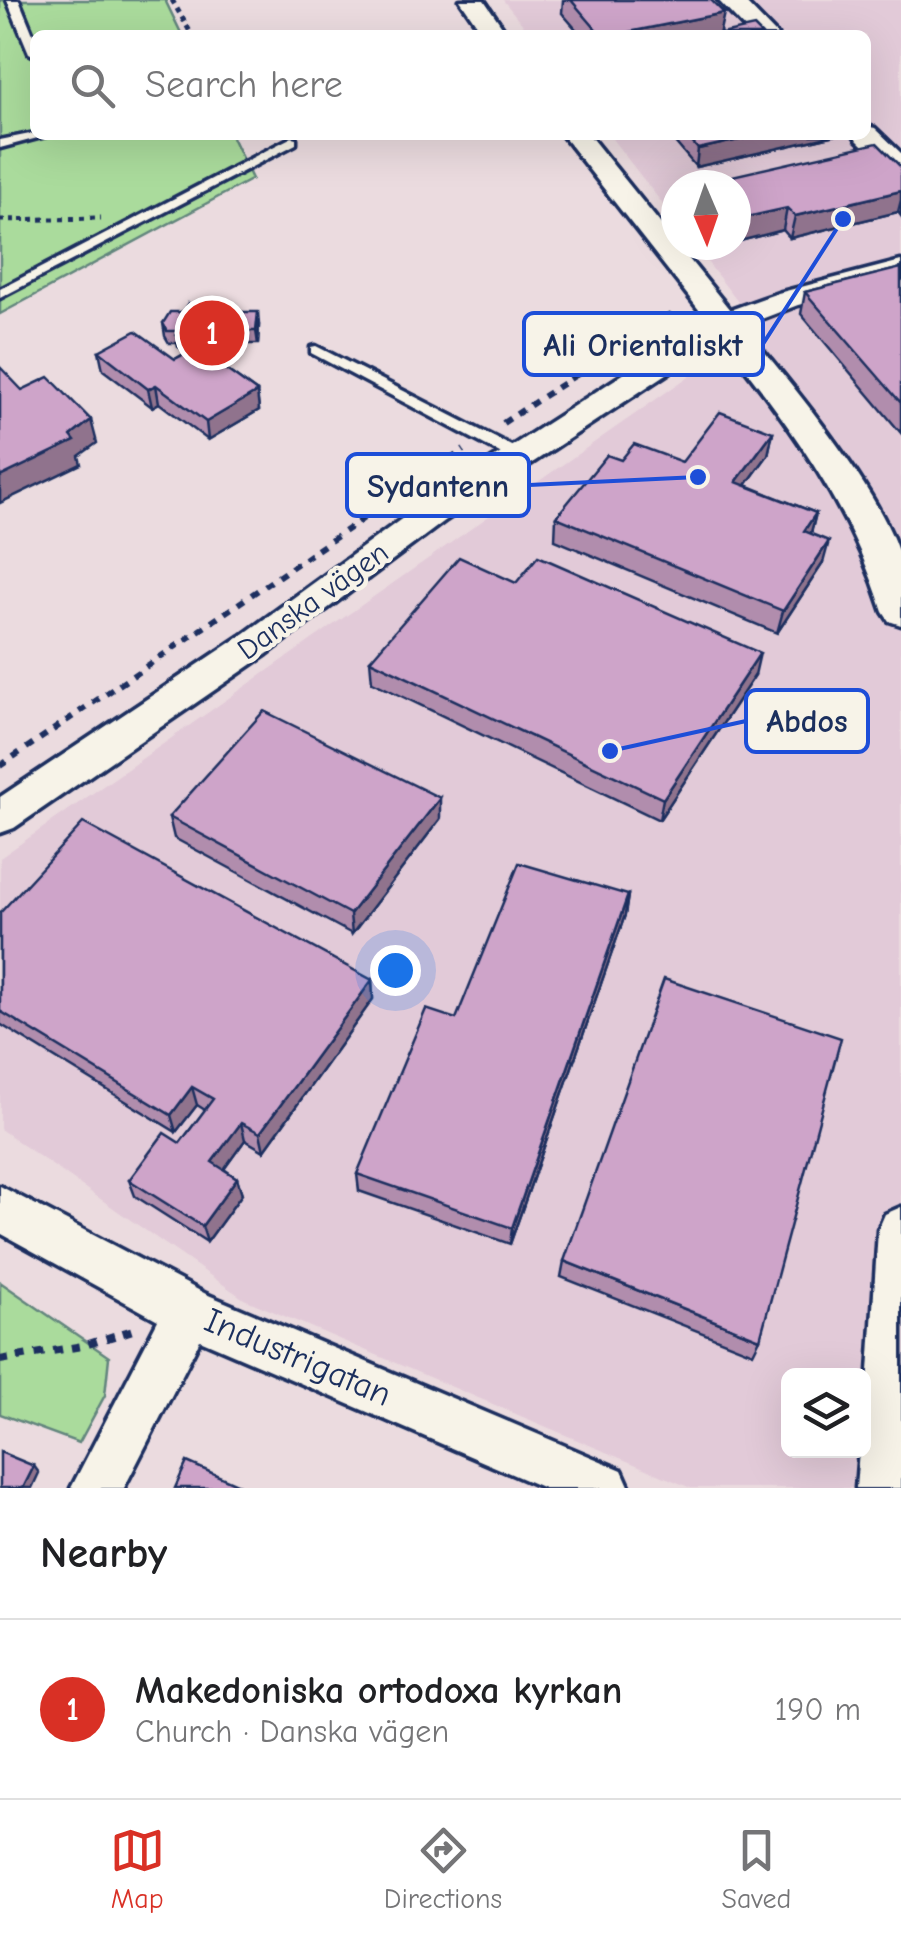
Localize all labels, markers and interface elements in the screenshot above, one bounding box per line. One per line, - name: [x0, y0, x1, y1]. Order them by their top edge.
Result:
- search box: [30, 30, 871, 140]
- icon: search: [65, 58, 120, 113]
- text: Search here: [145, 63, 343, 107]
- north arrow: [661, 170, 751, 260]
- pin: 1: [180, 296, 244, 370]
- callout: Ali Orientaliskt: [524, 313, 763, 375]
- text: Ali Orientaliskt: [543, 327, 743, 364]
- callout: Sydantenn: [347, 454, 529, 516]
- text: Sydantenn: [367, 468, 509, 505]
- street label: Danska vägen: [231, 535, 395, 667]
- callout: Abdos: [746, 690, 868, 752]
- text: Abdos: [766, 703, 848, 740]
- your location: [370, 945, 421, 996]
- street label: Industrigatan: [198, 1299, 398, 1415]
- map controls: [781, 1368, 871, 1458]
- button: layers: [781, 1368, 871, 1458]
- text: Nearby: [40, 1529, 167, 1578]
- text: Makedoniska ortodoxa kyrkan: [135, 1669, 622, 1713]
- text: 1: [66, 1691, 79, 1728]
- text: 190 m: [775, 1691, 861, 1728]
- text: Church · Danska vägen: [135, 1713, 449, 1750]
- tab: Map: [110, 1823, 165, 1915]
- tab: Directions: [384, 1823, 502, 1915]
- tab: Saved: [721, 1823, 791, 1915]

